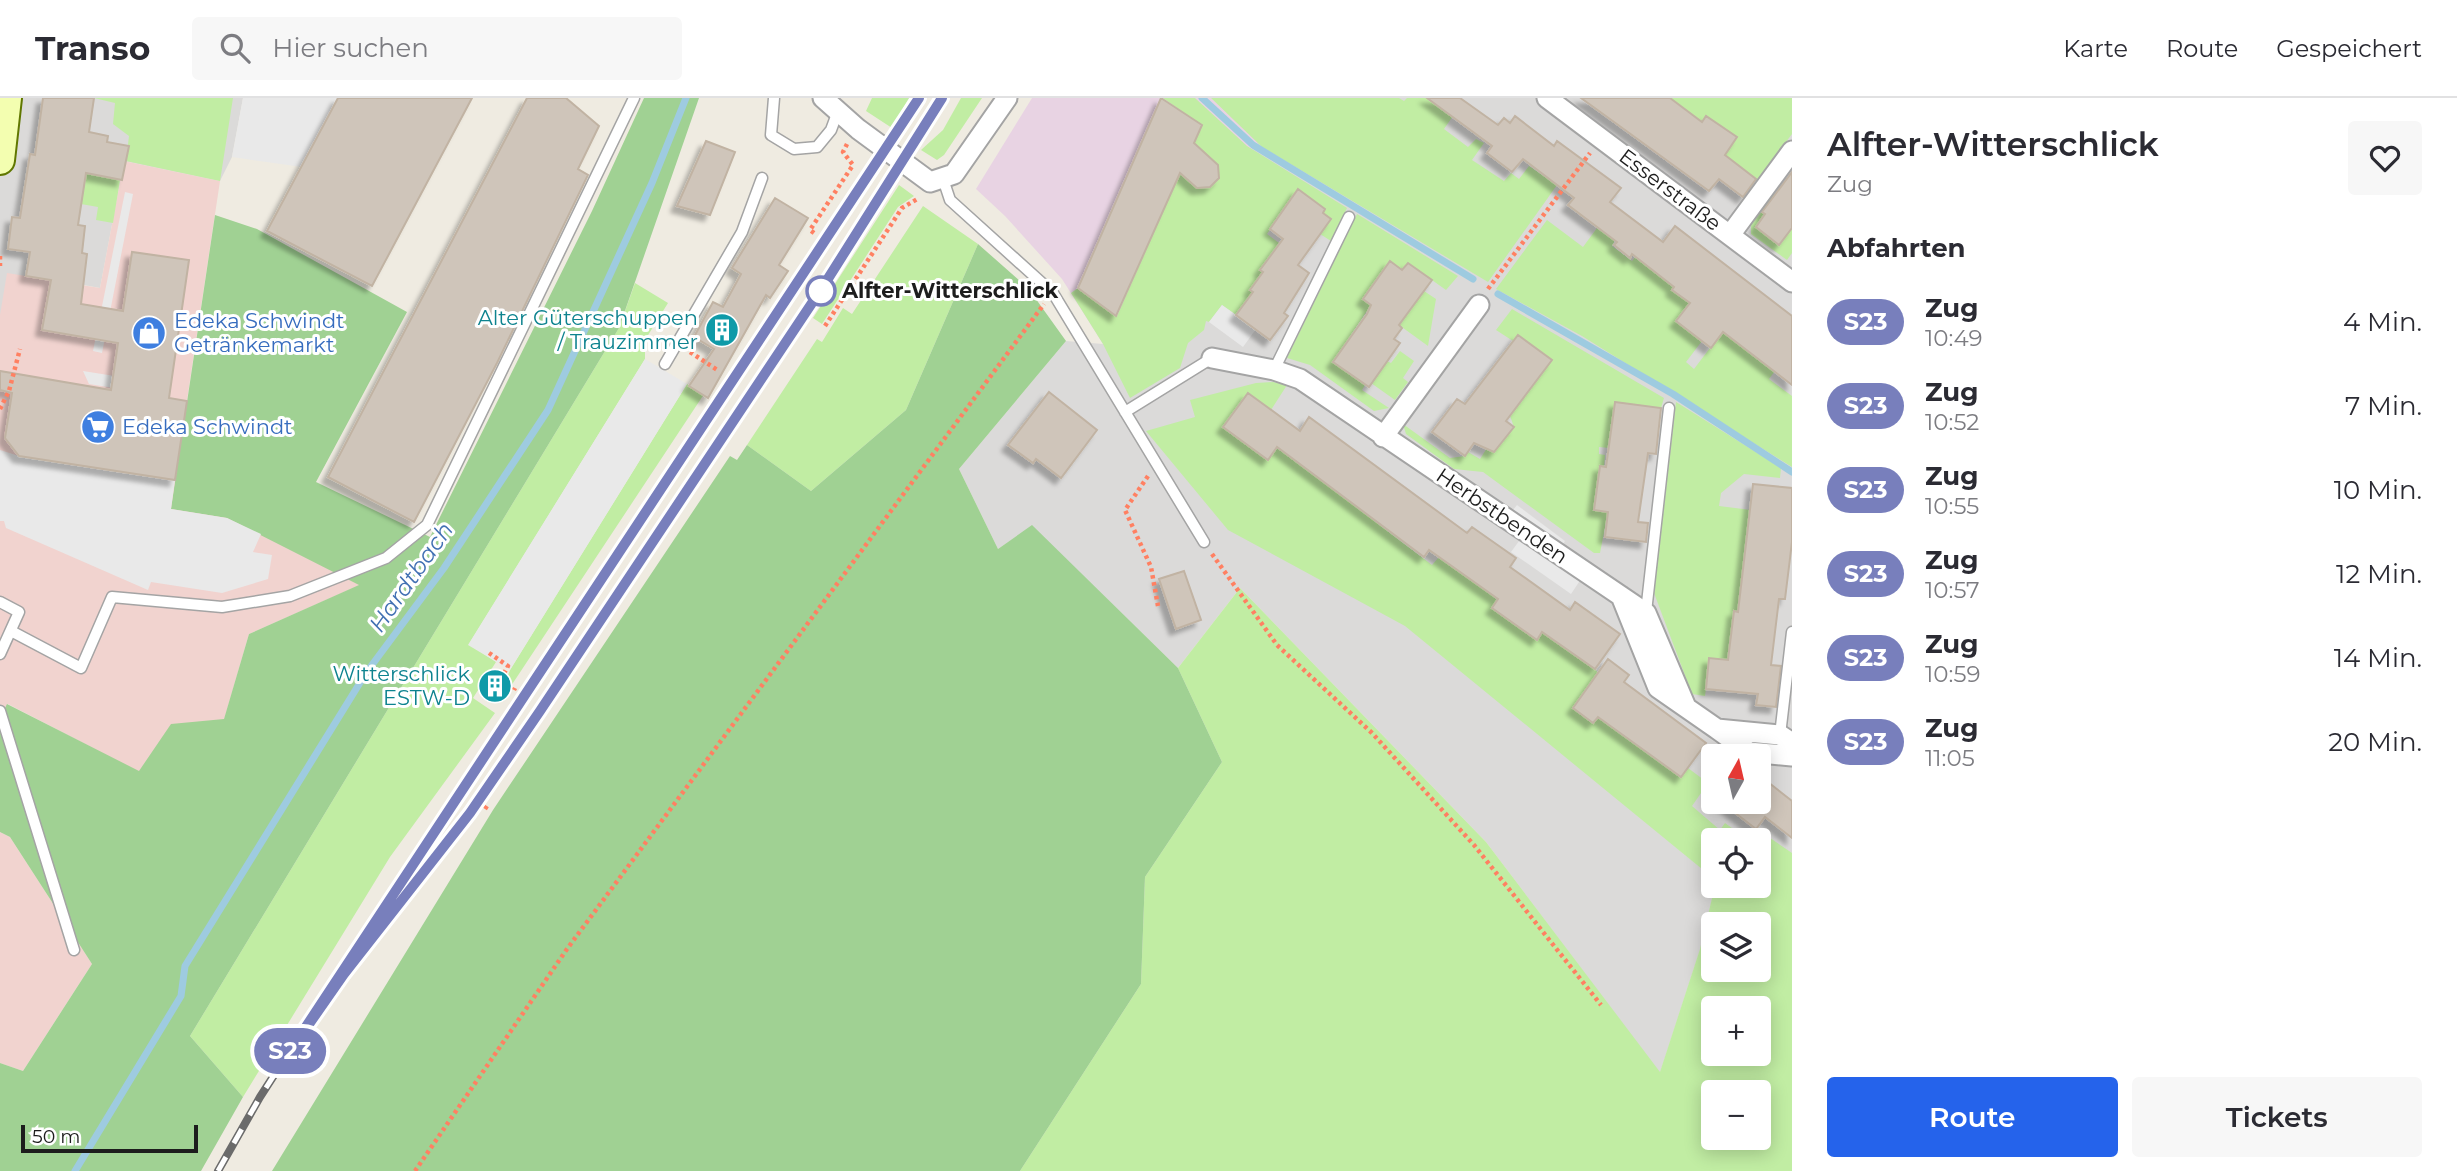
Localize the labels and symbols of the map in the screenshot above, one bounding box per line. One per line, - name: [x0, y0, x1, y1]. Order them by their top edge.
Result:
- street label: Esserstraße: [1615, 143, 1726, 236]
- marker: Alfter-Witterschlick: [806, 276, 836, 306]
- place label: Alfter-Witterschlick: [841, 278, 1059, 303]
- place label: Alter Güterschuppen / Trauzimmer: [478, 305, 698, 354]
- place label: Edeka Schwindt Getränkemarkt: [174, 308, 345, 357]
- building icon: Alter Güterschuppen / Trauzimmer: [703, 311, 741, 349]
- shop icon: Edeka Schwindt Getränkemarkt: [130, 314, 168, 352]
- supermarket icon: Edeka Schwindt: [79, 408, 117, 446]
- place label: Edeka Schwindt: [122, 414, 293, 439]
- street label: Herbstbenden: [1432, 462, 1573, 569]
- water label: Hardtbach: [363, 517, 459, 637]
- place label: Witterschlick ESTW-D: [333, 661, 470, 710]
- building icon: Witterschlick ESTW-D: [476, 667, 514, 705]
- north arrow: [1701, 744, 1771, 814]
- line badge: S23: [250, 1028, 330, 1074]
- scale bar: [21, 1122, 198, 1154]

